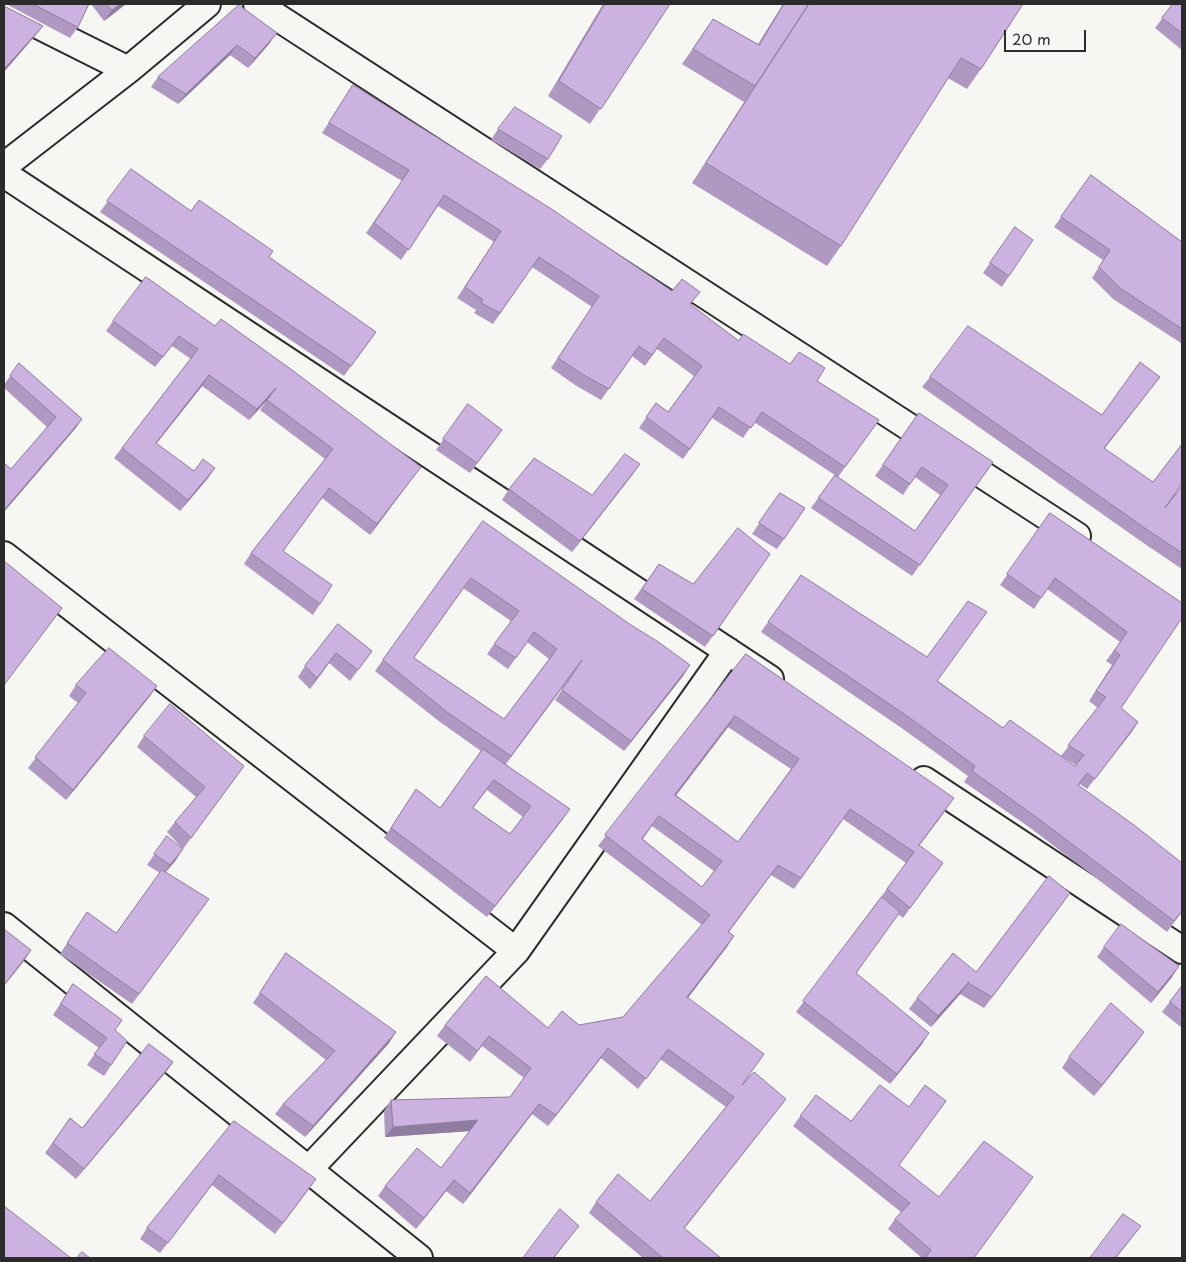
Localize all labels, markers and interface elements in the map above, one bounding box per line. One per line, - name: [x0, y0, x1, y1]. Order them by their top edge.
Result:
- scale bar: [1006, 20, 1088, 52]
- text: 20 m: [1012, 27, 1051, 50]

